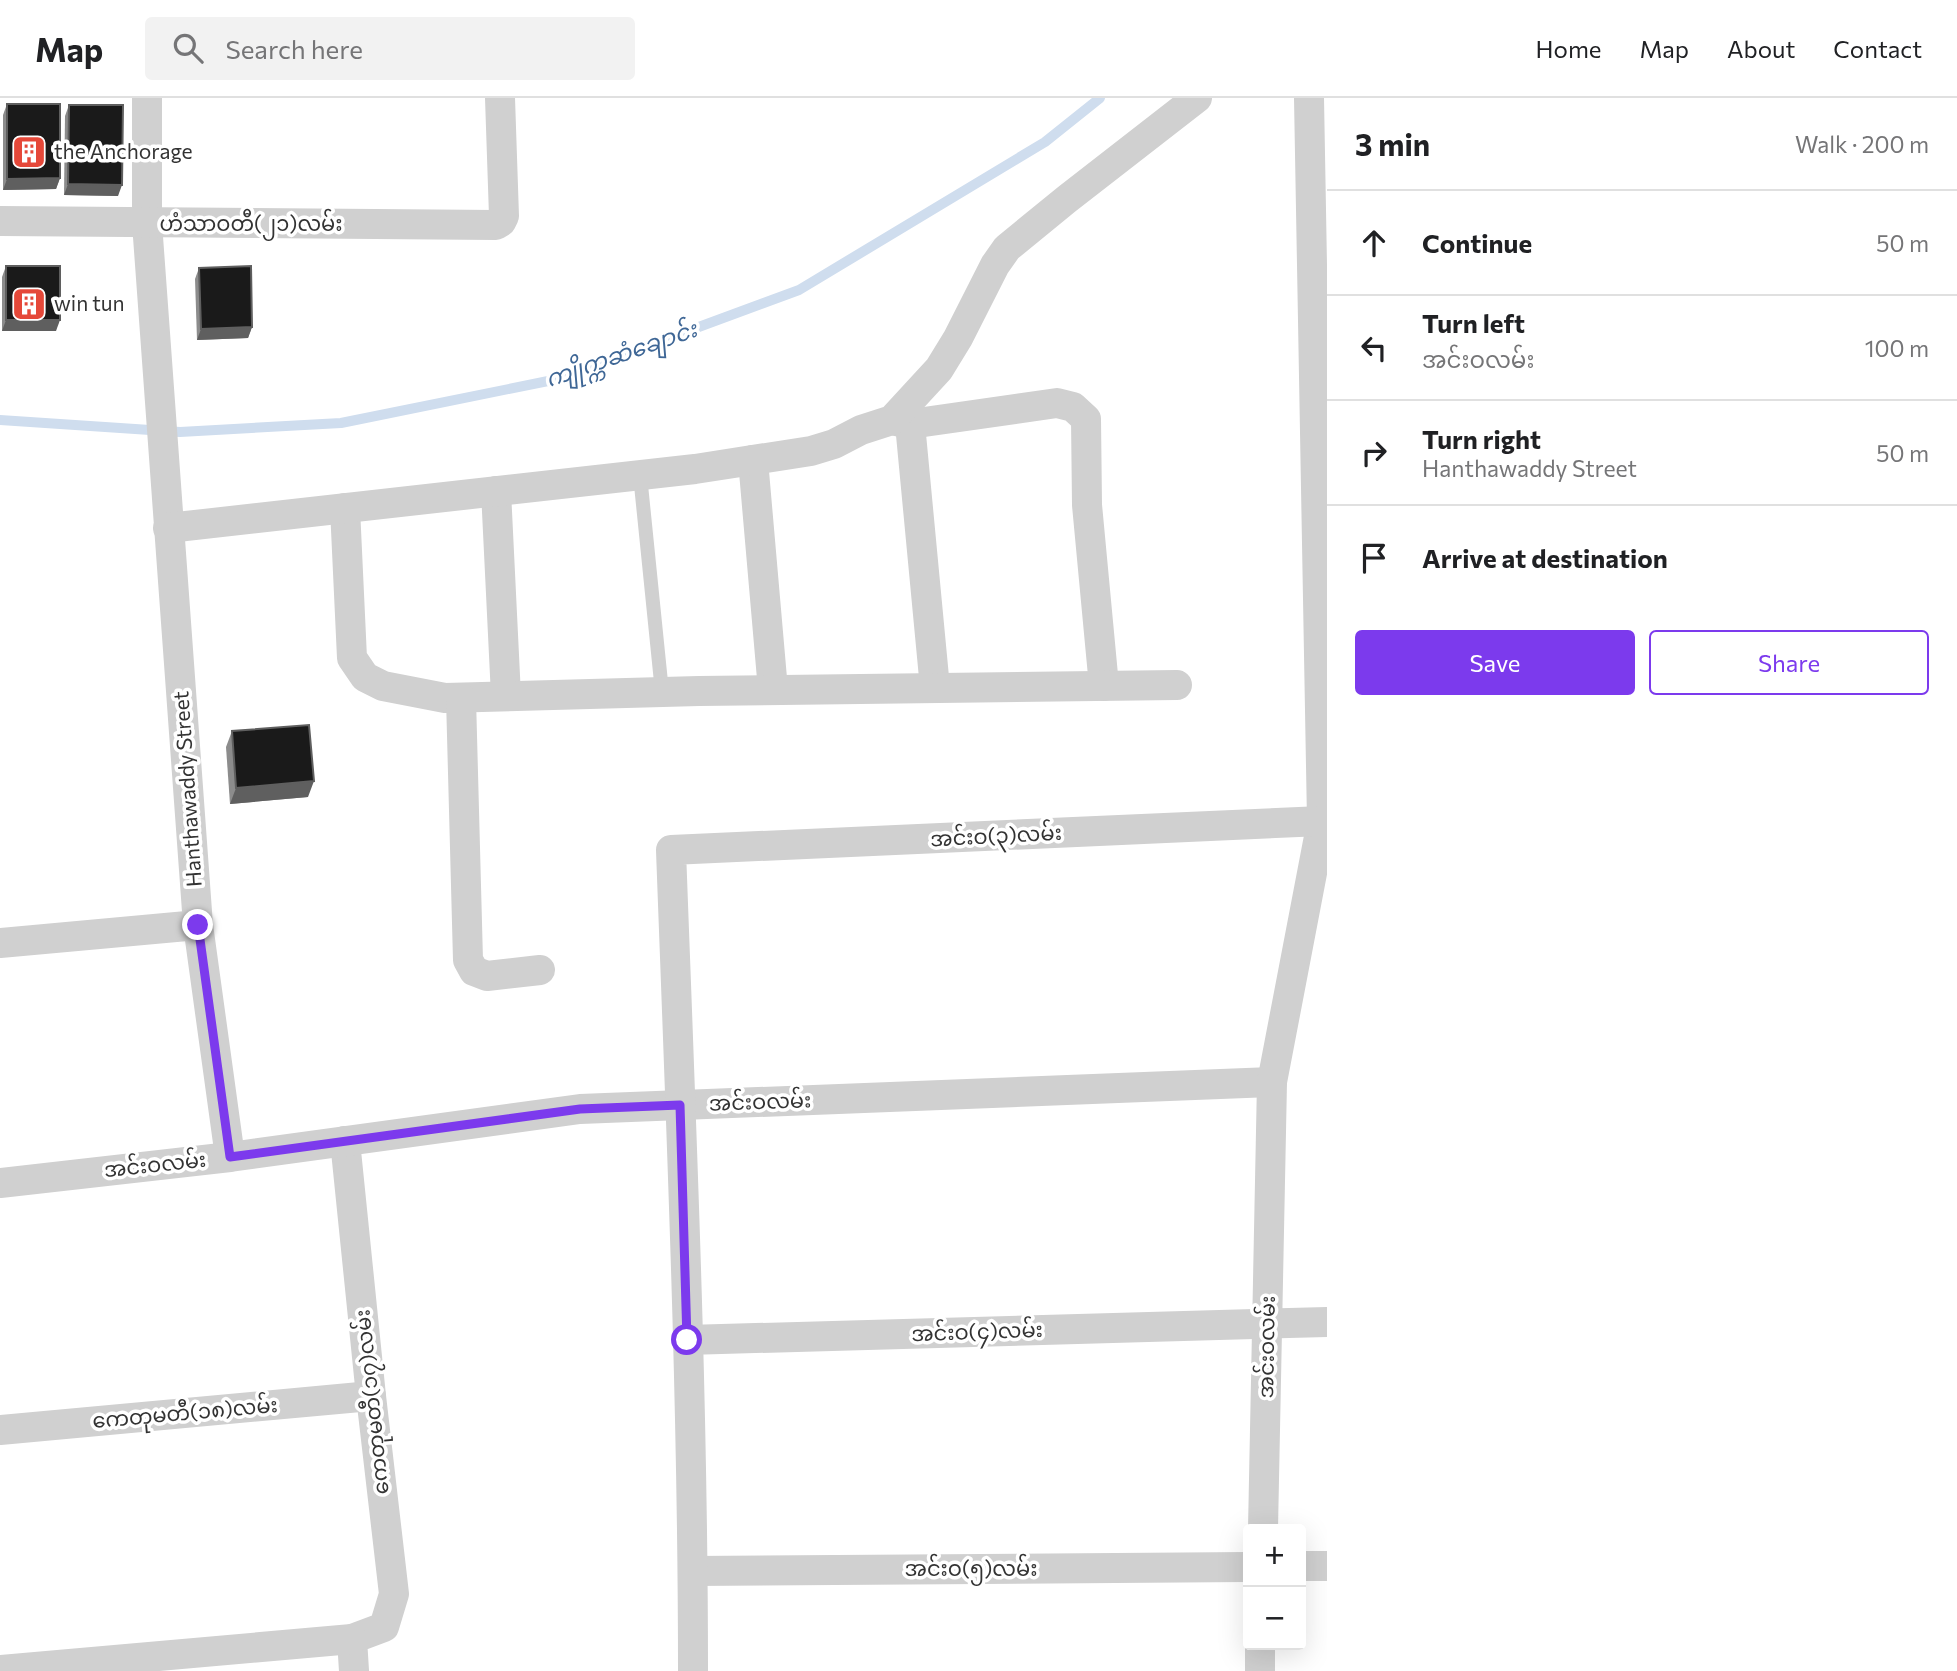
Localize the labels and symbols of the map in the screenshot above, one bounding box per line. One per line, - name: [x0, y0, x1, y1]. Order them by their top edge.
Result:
- building icon: the Anchorage: [10, 133, 48, 171]
- place label: the Anchorage: [54, 138, 193, 163]
- street label: ဟံသာဝတီ(၂၁)လမ်း: [159, 208, 343, 241]
- building icon: win tun: [10, 285, 48, 323]
- place label: win tun: [54, 290, 125, 315]
- water label: ကျိုက္ကဆံချောင်း: [541, 312, 704, 398]
- street label: Hanthawaddy Street: [167, 690, 206, 888]
- street label: အင်းဝ(၃)လမ်း: [929, 817, 1063, 856]
- route end: [182, 909, 213, 940]
- street label: အင်းဝလမ်း: [708, 1084, 812, 1115]
- street label: အင်းဝလမ်း: [102, 1144, 207, 1181]
- street label: အင်းဝလမ်း: [1250, 1295, 1279, 1398]
- street label: ကေတုမတီ(၁၇)လမ်း: [346, 1308, 399, 1496]
- street label: အင်းဝ(၄)လမ်း: [911, 1314, 1043, 1351]
- route start: [671, 1324, 702, 1355]
- street label: ကေတုမတီ(၁၈)လမ်း: [91, 1389, 279, 1438]
- street label: အင်းဝ(၅)လမ်း: [905, 1553, 1037, 1586]

